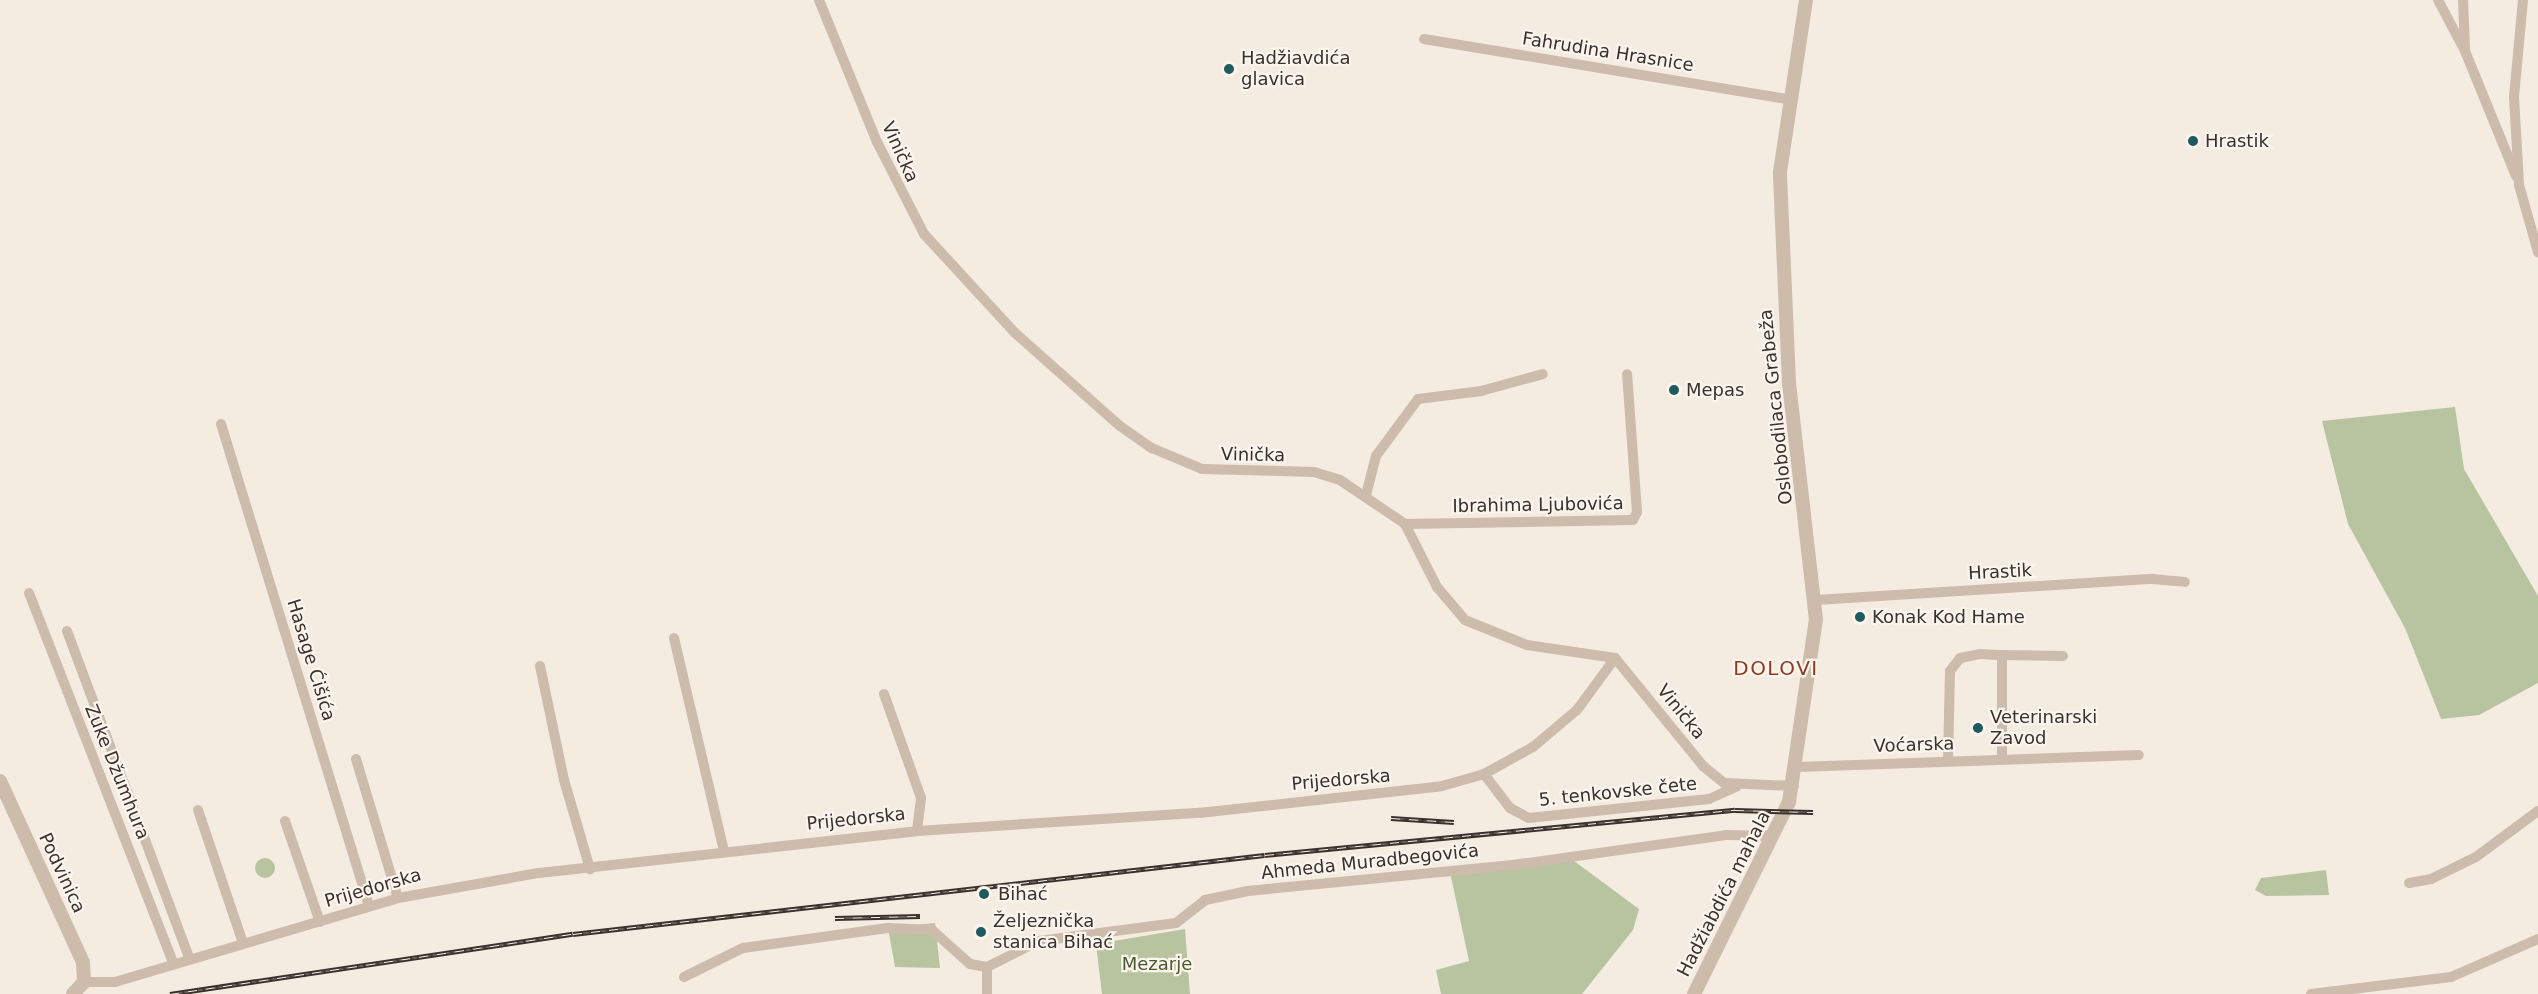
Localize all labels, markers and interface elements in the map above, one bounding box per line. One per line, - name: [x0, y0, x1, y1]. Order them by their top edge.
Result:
- street label: Fahrudina Hrasnice: [1521, 28, 1695, 76]
- place label: Hadžiavdića glavica: [1241, 48, 1350, 90]
- marker: Hadžiavdića glavica: [1222, 62, 1236, 76]
- street label: Vinička: [877, 118, 923, 186]
- place label: Hrastik: [2205, 130, 2269, 152]
- marker: Hrastik: [2186, 134, 2200, 148]
- street label: Oslobodilaca Grabeža: [1755, 308, 1797, 506]
- place label: Mepas: [1686, 379, 1744, 401]
- marker: Mepas: [1667, 383, 1681, 397]
- street label: Vinička: [1221, 444, 1285, 466]
- street label: Ibrahima Ljubovića: [1452, 493, 1624, 517]
- street label: Hrastik: [1968, 560, 2032, 584]
- street label: Hasage Ćišića: [282, 597, 340, 723]
- place label: Konak Kod Hame: [1872, 606, 2025, 628]
- marker: Konak Kod Hame: [1853, 610, 1867, 624]
- district label: DOLOVI: [1733, 656, 1819, 680]
- street label: Vinička: [1652, 680, 1710, 744]
- street label: Zuke Džumhura: [80, 701, 154, 843]
- place label: Veterinarski Zavod: [1990, 707, 2097, 750]
- marker: Veterinarski Zavod: [1971, 721, 1985, 735]
- street label: Voćarska: [1873, 733, 1955, 757]
- street label: Prijedorska: [1291, 765, 1391, 795]
- street label: 5. tenkovske čete: [1538, 773, 1698, 811]
- street label: Prijedorska: [805, 803, 907, 835]
- street label: Hadžiabdića mahala: [1673, 808, 1775, 980]
- street label: Podvinica: [34, 830, 90, 916]
- street label: Ahmeda Muradbegovića: [1260, 840, 1480, 884]
- street label: Prijedorska: [322, 864, 424, 912]
- place label: Bihać: [998, 883, 1048, 905]
- marker: Bihać: [975, 885, 993, 903]
- place label: Željeznička stanica Bihać: [993, 911, 1113, 954]
- marker: Željeznička stanica Bihać: [974, 925, 988, 939]
- park label: Mezarje: [1122, 953, 1192, 975]

